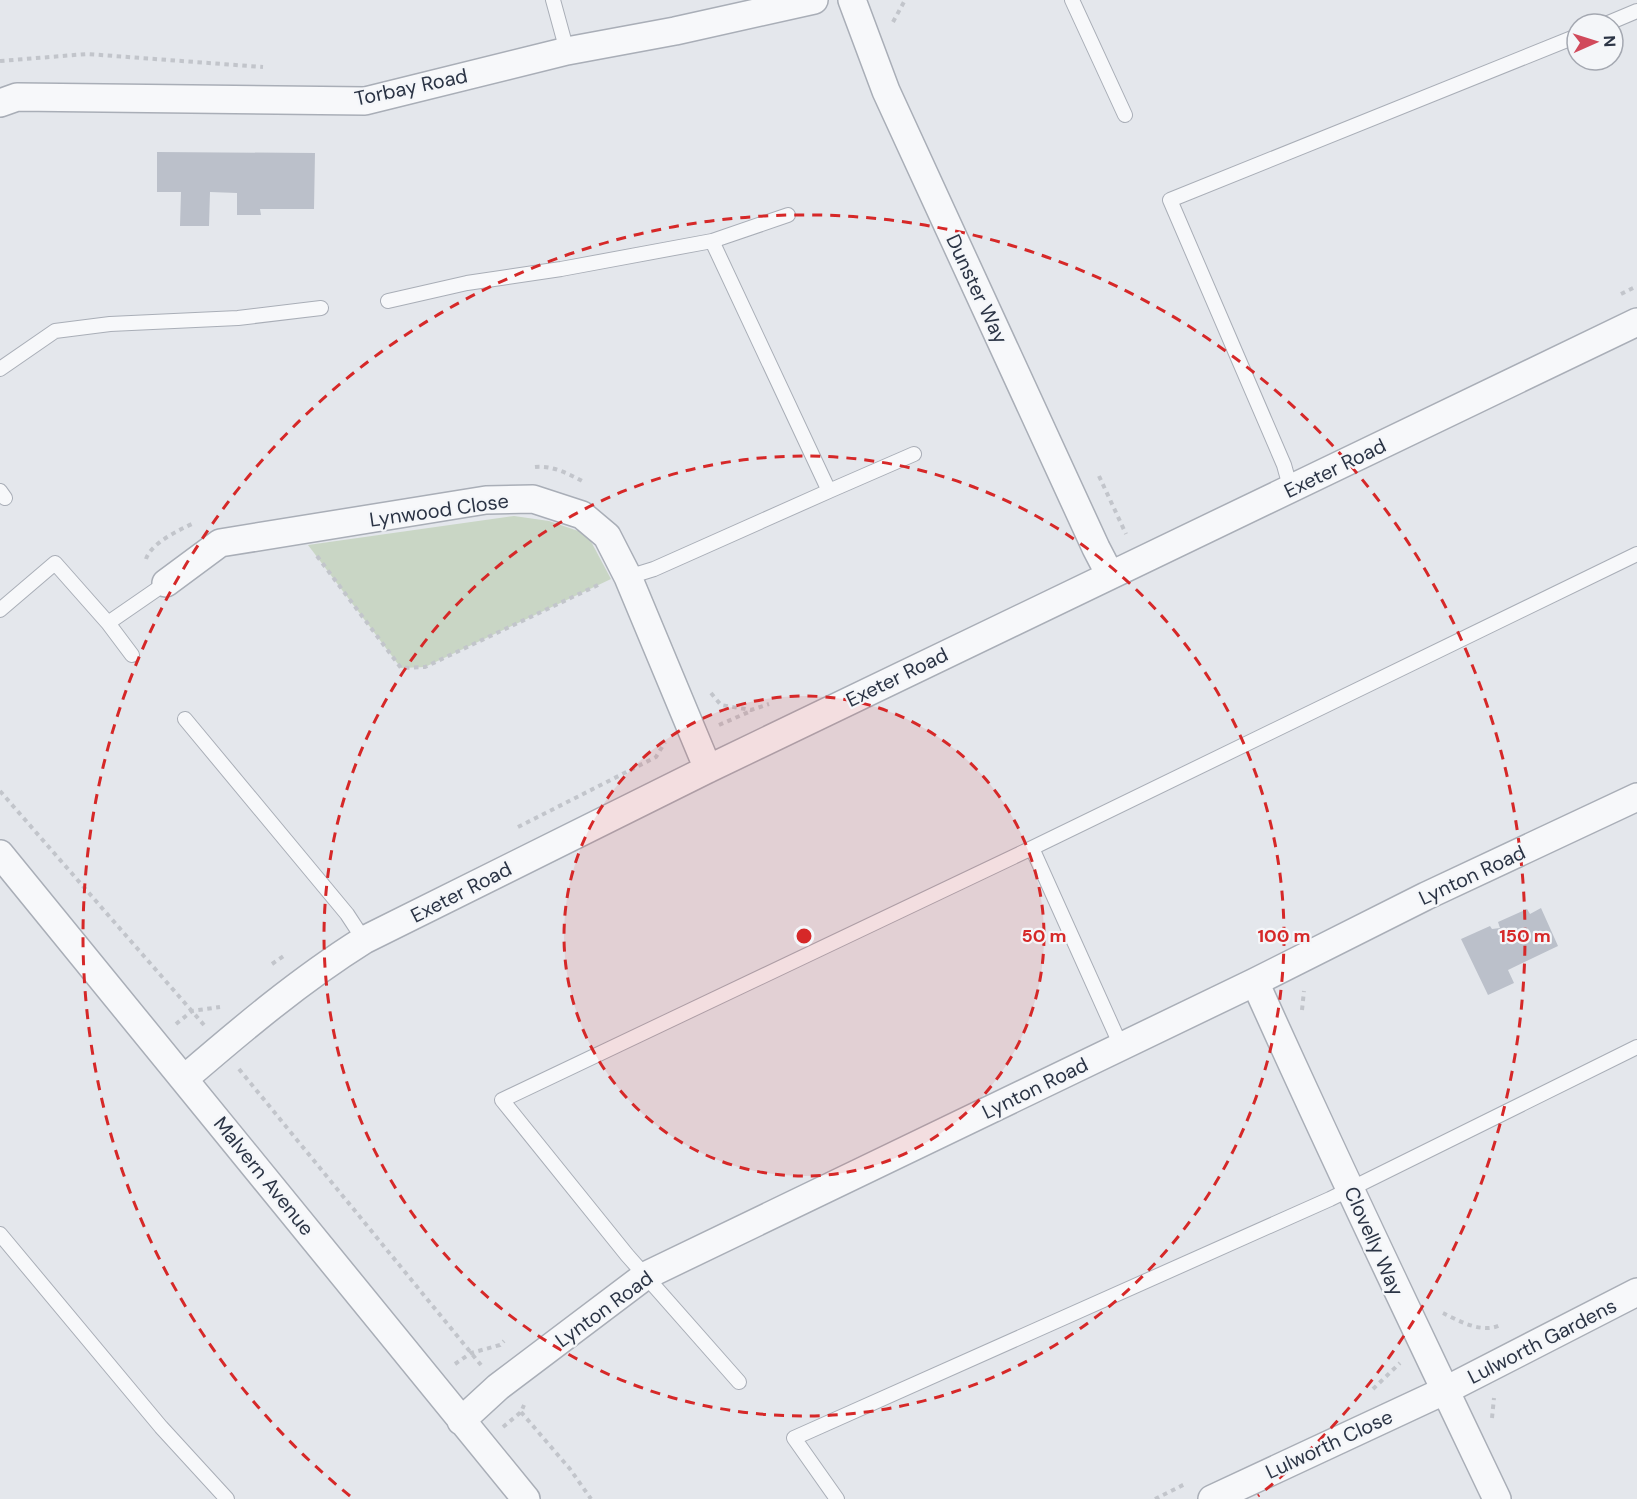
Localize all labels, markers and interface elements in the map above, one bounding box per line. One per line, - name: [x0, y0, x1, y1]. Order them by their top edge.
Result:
- north arrow: [1565, 12, 1625, 72]
- text: N: [1599, 35, 1620, 48]
- street label: Torbay Road: [352, 62, 470, 112]
- street label: Dunster Way: [940, 230, 1014, 348]
- street label: Exeter Road: [1280, 432, 1390, 504]
- street label: Lynwood Close: [368, 487, 510, 533]
- street label: Exeter Road: [842, 641, 952, 713]
- street label: Lynton Road: [1415, 839, 1529, 911]
- street label: Exeter Road: [406, 855, 516, 929]
- text: 50 m: [1021, 924, 1067, 948]
- text: 100 m: [1257, 924, 1311, 948]
- text: 150 m: [1499, 924, 1551, 948]
- centre of rings: [794, 926, 814, 946]
- street label: Lynton Road: [978, 1051, 1092, 1125]
- street label: Malvern Avenue: [208, 1111, 320, 1241]
- street label: Clovelly Way: [1338, 1182, 1410, 1300]
- street label: Lynton Road: [550, 1265, 658, 1353]
- street label: Lulworth Gardens: [1463, 1292, 1621, 1390]
- street label: Lulworth Close: [1261, 1403, 1397, 1485]

